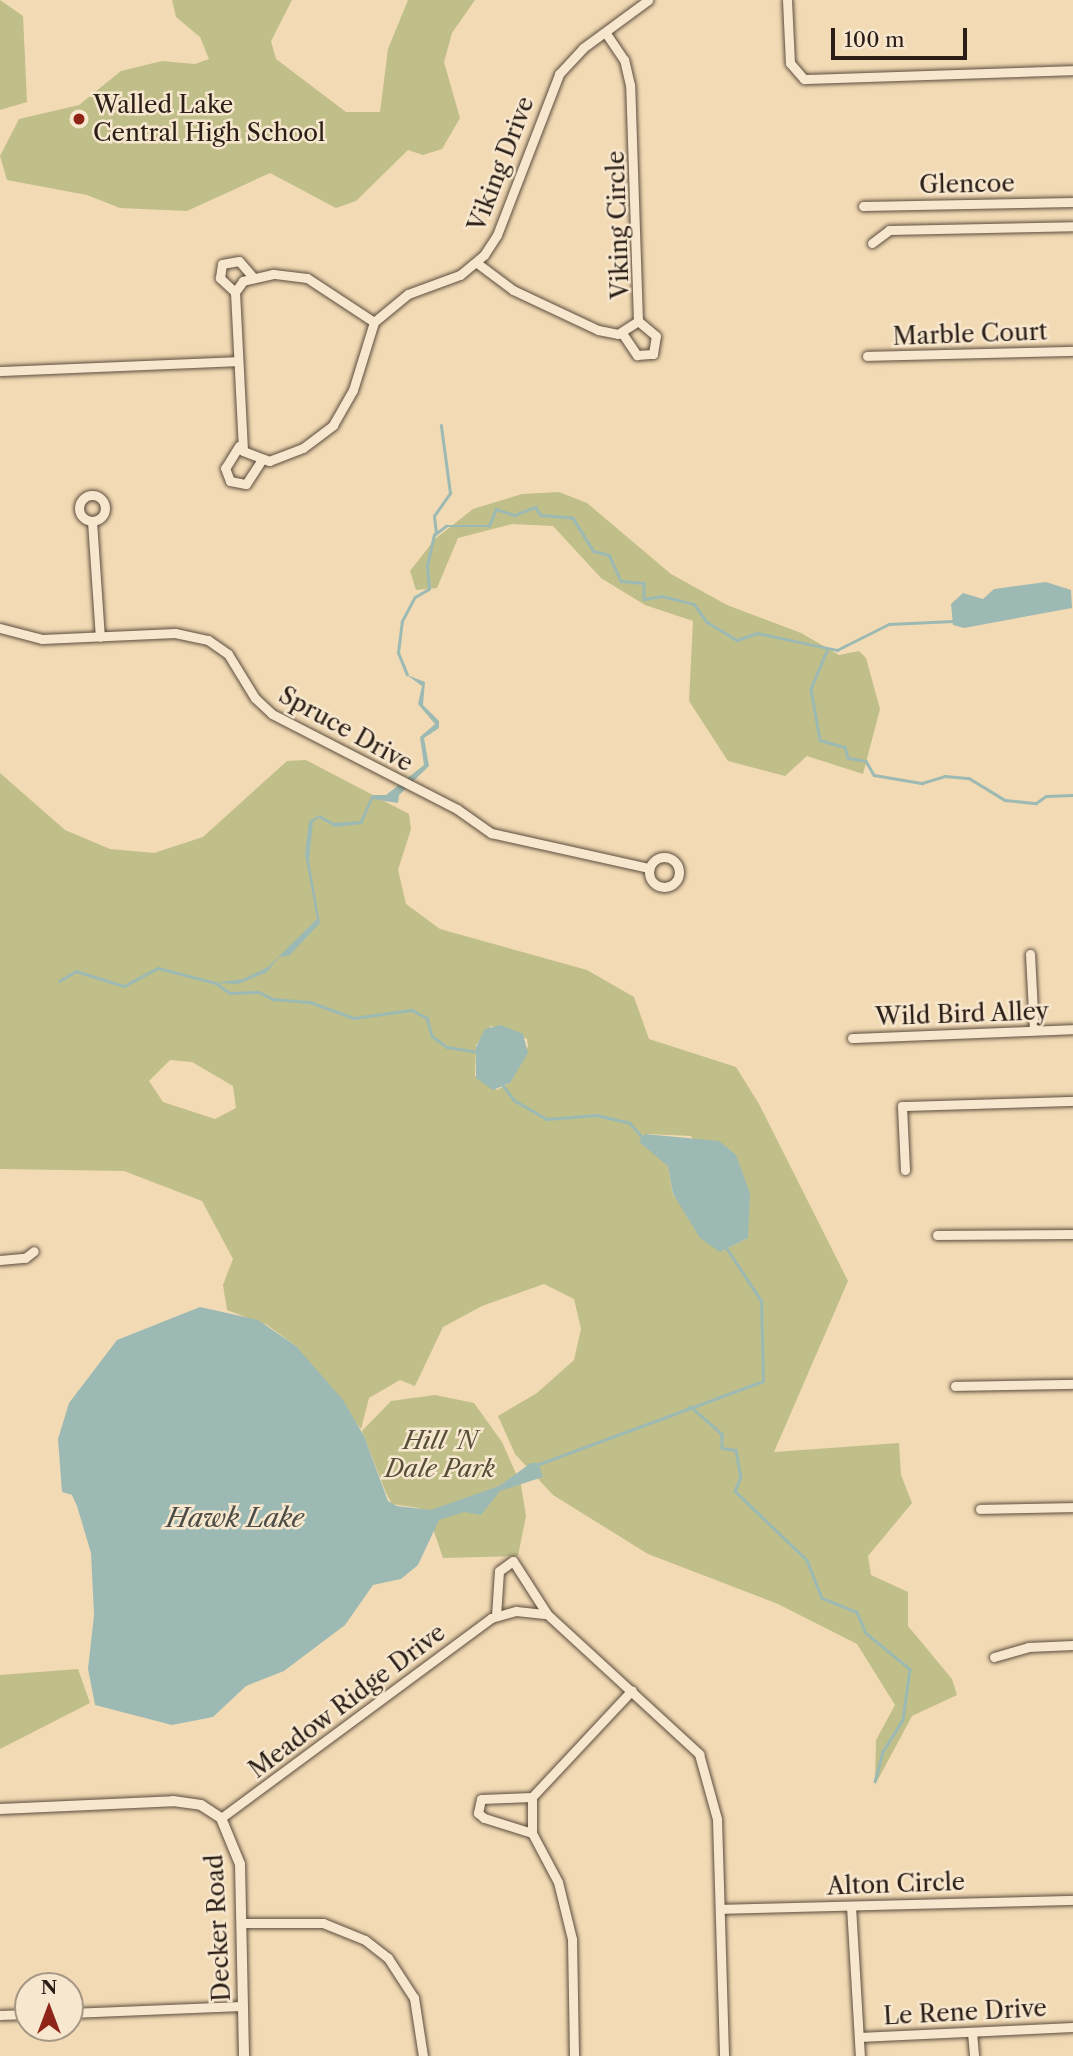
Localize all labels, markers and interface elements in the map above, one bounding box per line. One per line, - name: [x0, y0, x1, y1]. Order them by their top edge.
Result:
- scale bar: [835, 14, 972, 58]
- text: 100 m: [844, 27, 905, 52]
- place label: Walled Lake Central High School: [93, 91, 325, 147]
- street label: Viking Drive: [462, 92, 540, 236]
- marker: Walled Lake Central High School: [71, 111, 87, 127]
- street label: Viking Circle: [601, 150, 635, 300]
- street label: Glencoe: [919, 169, 1015, 199]
- street label: Marble Court: [892, 317, 1048, 351]
- street label: Spruce Drive: [274, 680, 418, 778]
- street label: Wild Bird Alley: [874, 997, 1050, 1031]
- park label: Hill 'N Dale Park: [385, 1427, 495, 1483]
- water label: Hawk Lake: [166, 1503, 304, 1535]
- street label: Meadow Ridge Drive: [243, 1618, 451, 1784]
- street label: Decker Road: [200, 1853, 236, 2003]
- street label: Alton Circle: [826, 1867, 966, 1901]
- north arrow: [14, 1972, 84, 2042]
- text: N: [41, 1976, 57, 1999]
- street label: Le Rene Drive: [883, 1993, 1047, 2031]

